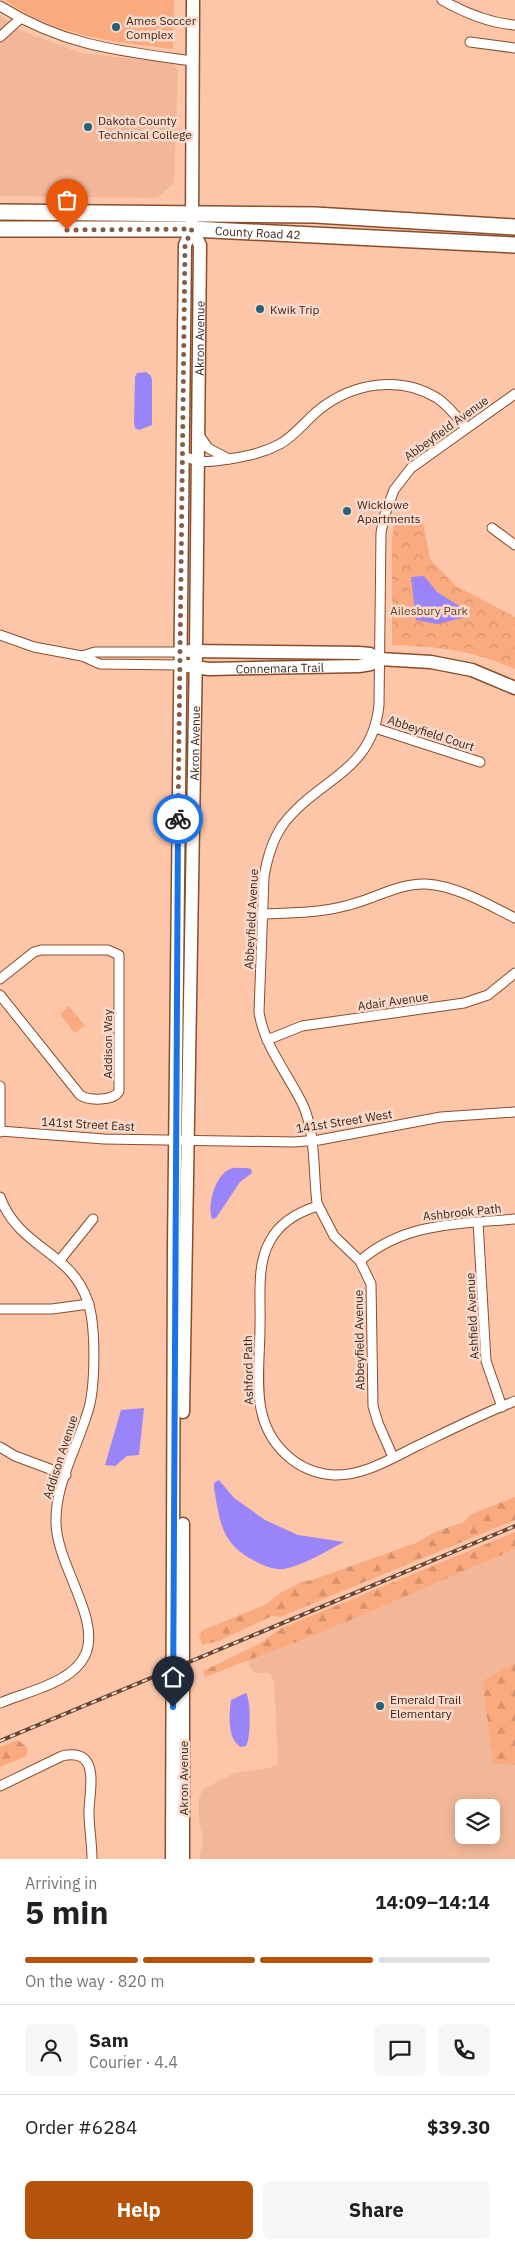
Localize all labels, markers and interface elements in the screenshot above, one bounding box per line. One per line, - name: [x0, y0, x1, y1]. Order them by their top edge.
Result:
- place label: Ames Soccer Complex: [126, 13, 197, 42]
- marker: Ames Soccer Complex: [110, 21, 122, 33]
- place label: Dakota County Technical College: [98, 113, 192, 142]
- marker: Dakota County Technical College: [82, 121, 94, 133]
- pin: [46, 179, 88, 230]
- icon: bag: [53, 186, 81, 214]
- street label: County Road 42: [215, 223, 301, 242]
- street label: Akron Avenue: [191, 300, 207, 376]
- place label: Kwik Trip: [270, 302, 320, 317]
- marker: Kwik Trip: [254, 303, 266, 315]
- street label: Abbeyfield Avenue: [401, 392, 491, 464]
- place label: Wicklowe Apartments: [357, 497, 421, 526]
- marker: Wicklowe Apartments: [341, 505, 353, 517]
- park label: Ailesbury Park: [390, 603, 469, 618]
- street label: Connemara Trail: [235, 659, 324, 676]
- street label: Akron Avenue: [186, 705, 203, 781]
- street label: Abbeyfield Court: [386, 712, 476, 754]
- courier: [153, 794, 203, 844]
- icon: bike: [164, 805, 192, 833]
- street label: Abbeyfield Avenue: [241, 868, 261, 970]
- street label: Adair Avenue: [357, 989, 430, 1013]
- street label: Addison Way: [100, 1009, 115, 1079]
- street label: 141st Street West: [295, 1106, 393, 1136]
- street label: 141st Street East: [41, 1114, 135, 1134]
- street label: Ashbrook Path: [422, 1200, 502, 1224]
- street label: Ashfield Avenue: [462, 1272, 482, 1360]
- street label: Abbeyfield Avenue: [351, 1289, 367, 1390]
- street label: Ashford Path: [240, 1335, 256, 1405]
- street label: Addison Avenue: [39, 1413, 81, 1501]
- pin: [152, 1656, 194, 1707]
- icon: home: [159, 1663, 187, 1691]
- place label: Emerald Trail Elementary: [390, 1692, 461, 1721]
- marker: Emerald Trail Elementary: [374, 1700, 386, 1712]
- street label: Akron Avenue: [176, 1740, 191, 1815]
- map controls: [455, 1799, 500, 1844]
- button: layers: [455, 1799, 500, 1844]
- text: Arriving in: [25, 1873, 97, 1893]
- text: 14:09–14:14: [375, 1890, 490, 1914]
- text: 5 min: [25, 1891, 109, 1933]
- text: On the way · 820 m: [25, 1971, 164, 1991]
- button: person: [25, 2024, 77, 2076]
- button: chat: [374, 2024, 426, 2076]
- button: phone: [438, 2024, 490, 2076]
- text: Sam: [89, 2028, 129, 2052]
- text: Courier · 4.4: [89, 2052, 178, 2072]
- text: Order #6284: [25, 2115, 137, 2139]
- text: $39.30: [427, 2115, 490, 2139]
- button: Help: [25, 2181, 253, 2239]
- button: Share: [263, 2181, 490, 2239]

